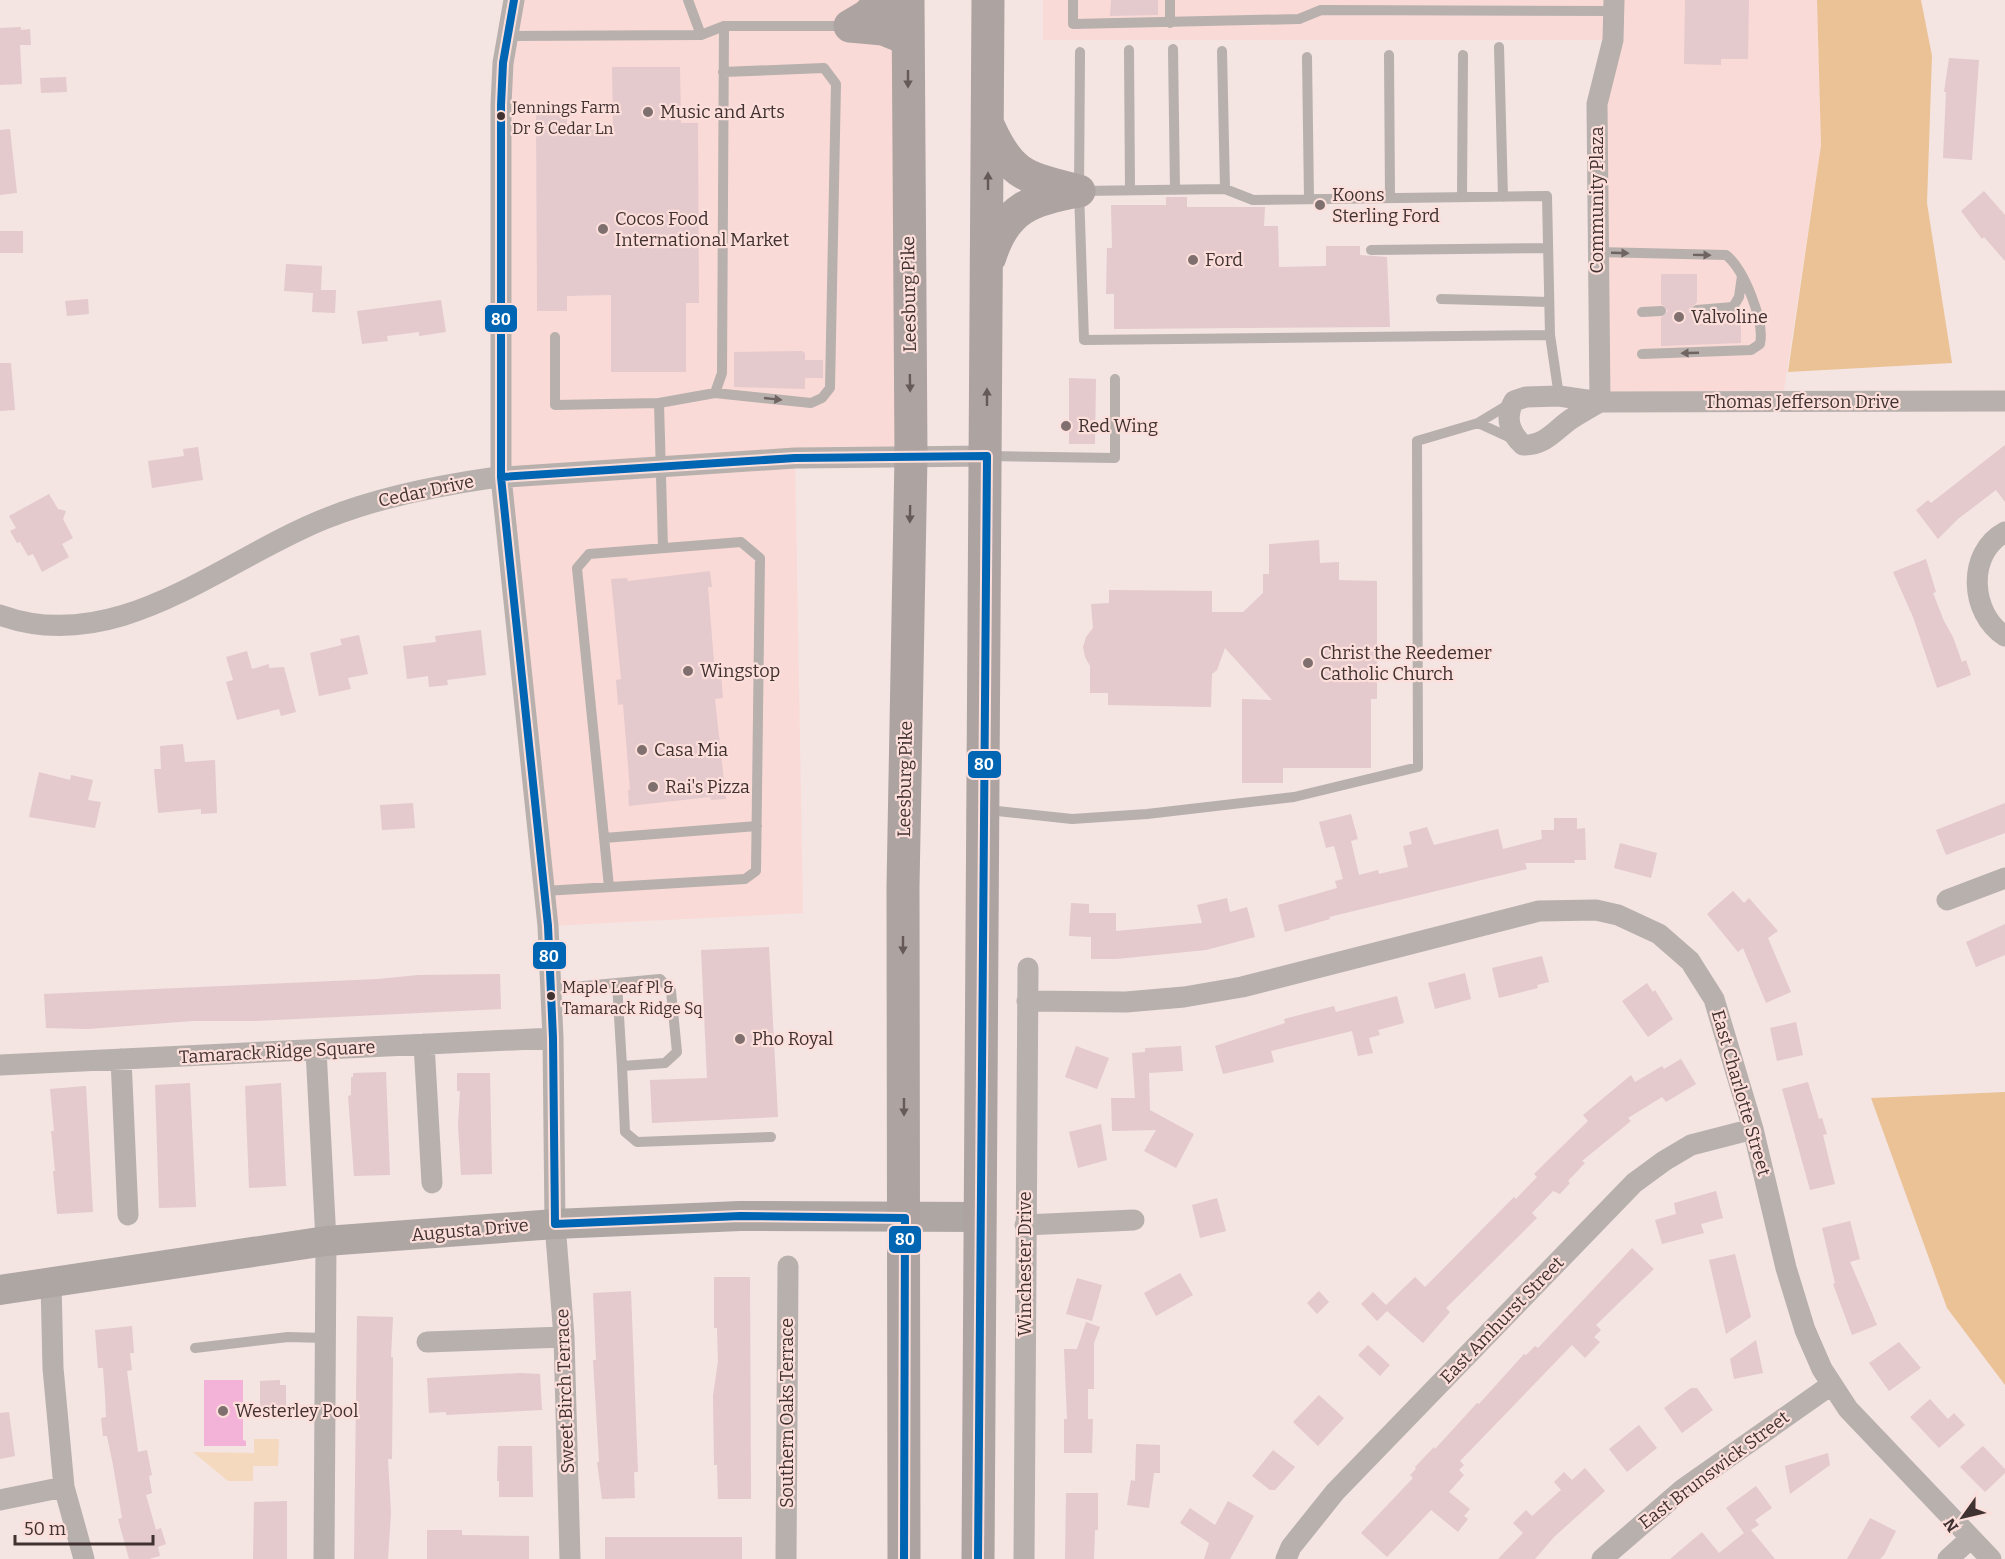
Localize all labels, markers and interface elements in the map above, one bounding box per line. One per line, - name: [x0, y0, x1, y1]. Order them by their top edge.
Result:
- one-way arrow: [903, 70, 913, 89]
- place label: Jennings Farm Dr & Cedar Ln: [511, 98, 620, 138]
- place label: Music and Arts: [660, 101, 785, 123]
- marker: Music and Arts: [641, 105, 655, 119]
- marker: Jennings Farm Dr & Cedar Ln: [495, 110, 507, 122]
- street label: Community Plaza: [1586, 126, 1608, 273]
- one-way arrow: [983, 172, 993, 191]
- place label: Koons Sterling Ford: [1332, 184, 1440, 227]
- marker: Koons Sterling Ford: [1313, 198, 1327, 212]
- place label: Cocos Food International Market: [615, 208, 790, 251]
- marker: Cocos Food International Market: [596, 222, 610, 236]
- street label: Leesburg Pike: [897, 236, 921, 352]
- one-way arrow: [1611, 248, 1630, 257]
- place label: Ford: [1205, 249, 1243, 271]
- one-way arrow: [1692, 250, 1711, 260]
- marker: Ford: [1186, 253, 1200, 267]
- line badge: 80: [484, 304, 518, 333]
- place label: Valvoline: [1691, 306, 1768, 328]
- text: 80: [491, 310, 511, 329]
- marker: Valvoline: [1672, 310, 1686, 324]
- one-way arrow: [1681, 348, 1700, 357]
- one-way arrow: [905, 373, 915, 392]
- one-way arrow: [982, 388, 992, 407]
- street label: Thomas Jefferson Drive: [1705, 391, 1899, 413]
- one-way arrow: [764, 394, 783, 403]
- place label: Red Wing: [1078, 415, 1158, 437]
- marker: Red Wing: [1059, 419, 1073, 433]
- street label: Cedar Drive: [376, 470, 476, 512]
- one-way arrow: [905, 505, 914, 524]
- place label: Christ the Reedemer Catholic Church: [1320, 642, 1492, 685]
- marker: Christ the Reedemer Catholic Church: [1301, 656, 1315, 670]
- place label: Wingstop: [700, 660, 780, 682]
- marker: Wingstop: [681, 664, 695, 678]
- street label: Leesburg Pike: [893, 721, 917, 837]
- place label: Casa Mia: [654, 739, 728, 761]
- marker: Casa Mia: [635, 743, 649, 757]
- line badge: 80: [967, 750, 1002, 779]
- text: 80: [974, 755, 994, 774]
- place label: Rai's Pizza: [665, 776, 750, 798]
- marker: Rai's Pizza: [646, 780, 660, 794]
- one-way arrow: [898, 936, 908, 955]
- line badge: 80: [532, 941, 567, 970]
- text: 80: [539, 947, 559, 966]
- place label: Maple Leaf Pl & Tamarack Ridge Sq: [562, 978, 703, 1018]
- marker: Maple Leaf Pl & Tamarack Ridge Sq: [545, 990, 557, 1002]
- street label: East Charlotte Street: [1707, 1007, 1775, 1179]
- place label: Pho Royal: [752, 1028, 833, 1050]
- marker: Pho Royal: [733, 1032, 747, 1046]
- street label: Tamarack Ridge Square: [178, 1036, 376, 1068]
- one-way arrow: [899, 1097, 909, 1116]
- street label: Winchester Drive: [1014, 1192, 1036, 1336]
- street label: Augusta Drive: [411, 1214, 529, 1246]
- line badge: 80: [888, 1225, 922, 1254]
- text: 80: [895, 1230, 915, 1249]
- street label: East Amhurst Street: [1436, 1251, 1569, 1388]
- street label: Sweet Birch Terrace: [551, 1308, 579, 1474]
- street label: Southern Oaks Terrace: [776, 1318, 798, 1508]
- place label: Westerley Pool: [235, 1400, 358, 1422]
- marker: Westerley Pool: [216, 1404, 230, 1418]
- street label: East Brunswick Street: [1634, 1406, 1794, 1534]
- north arrow: [1933, 1487, 1993, 1547]
- scale bar: [15, 1508, 153, 1546]
- text: N: [1940, 1515, 1962, 1536]
- text: 50 m: [24, 1518, 66, 1540]

